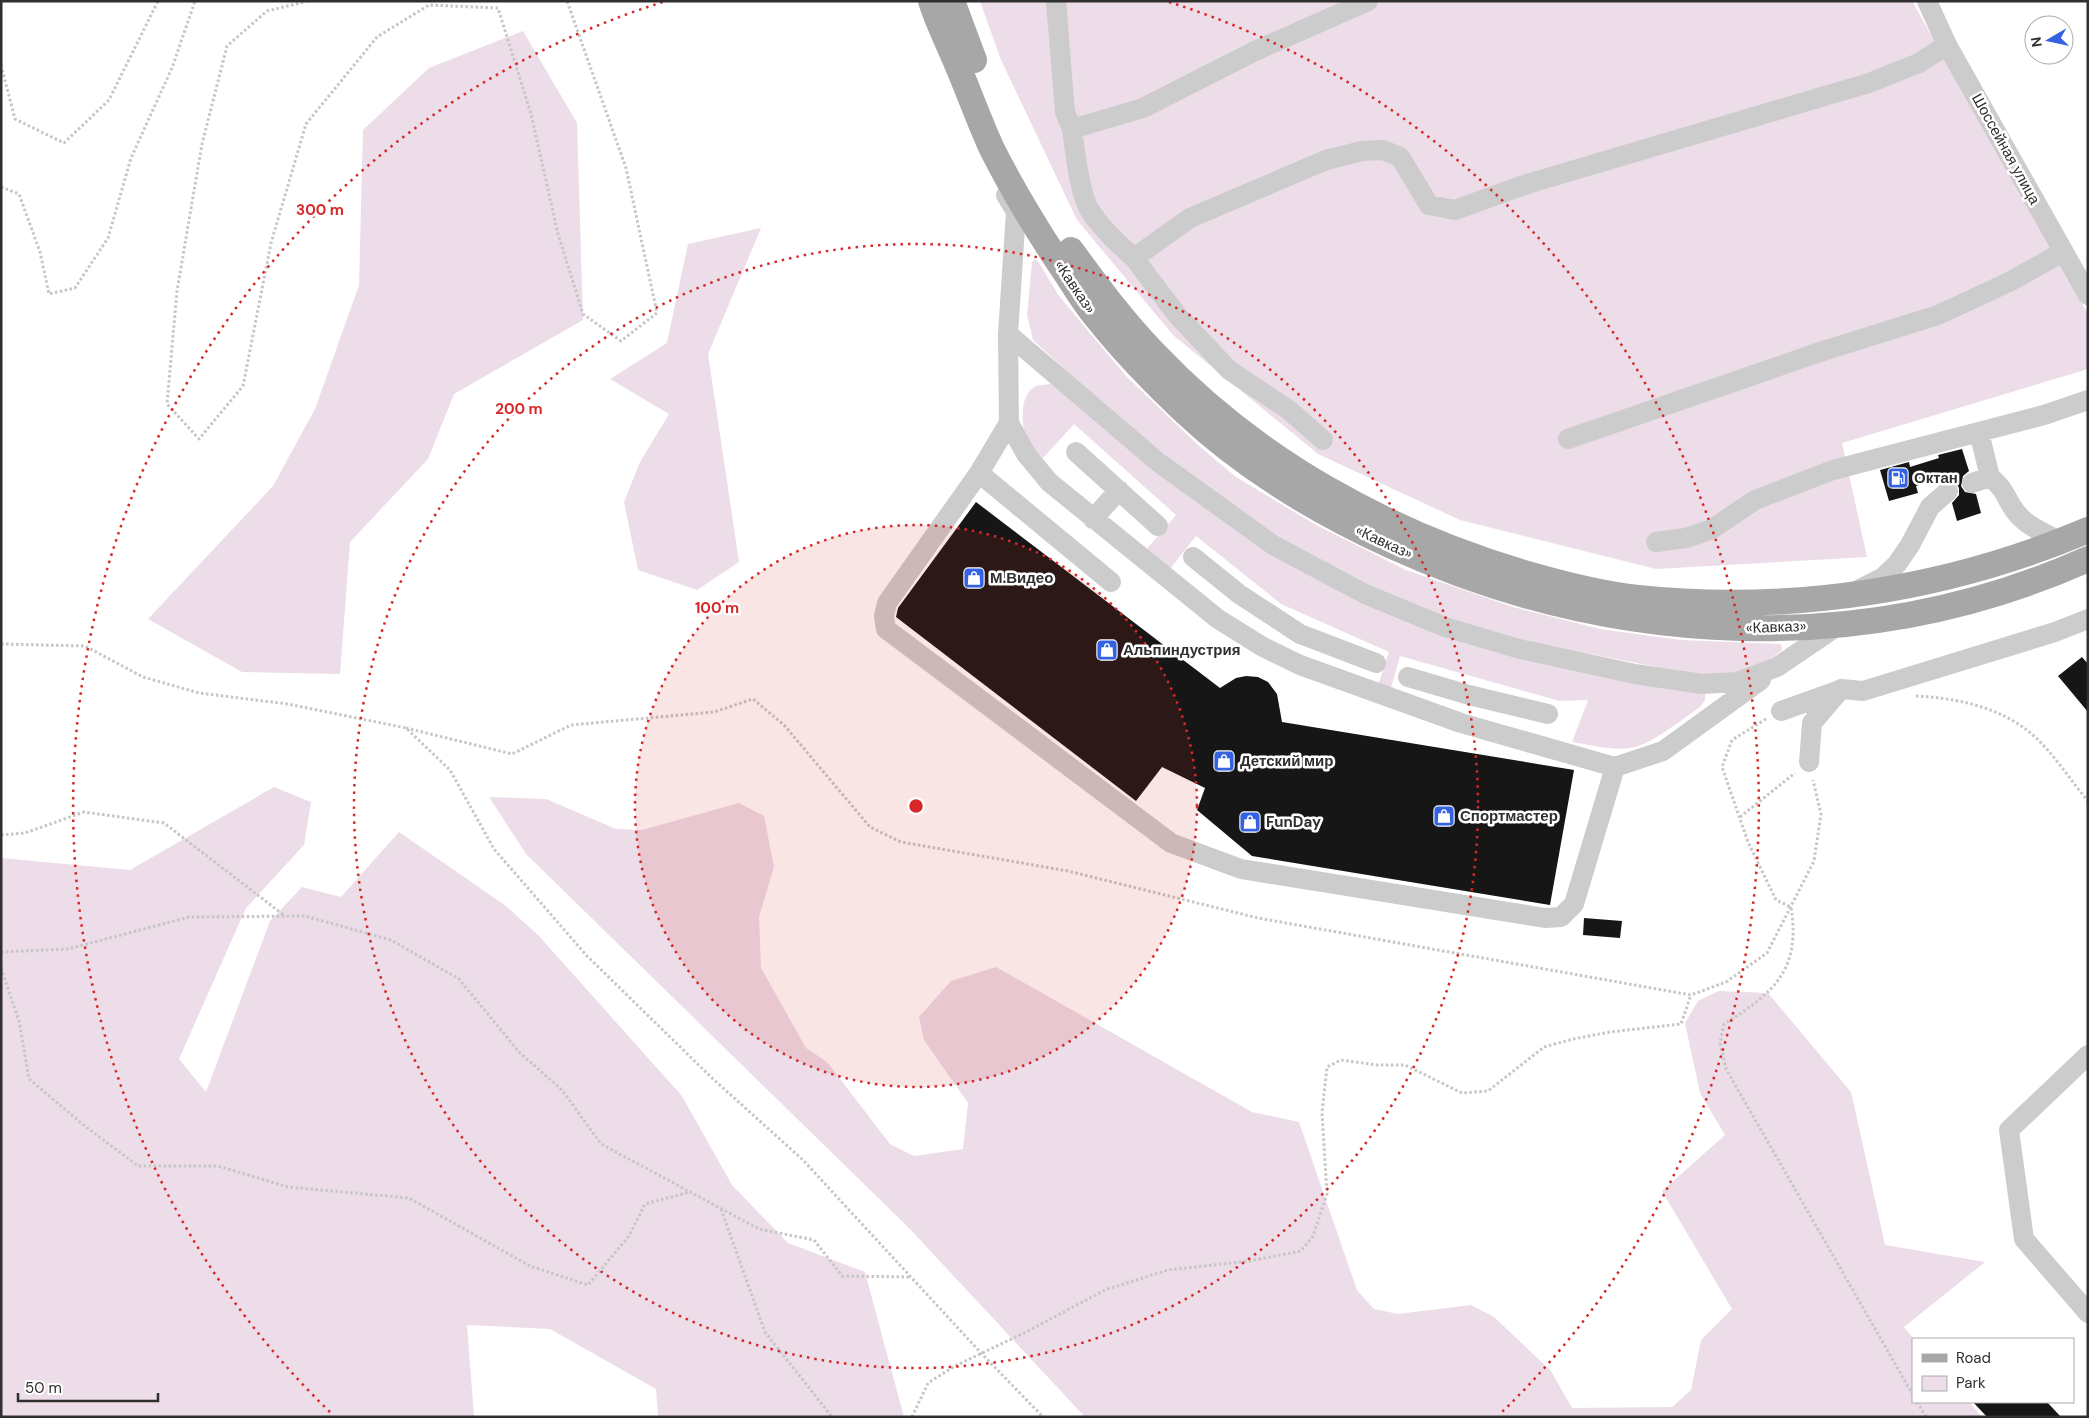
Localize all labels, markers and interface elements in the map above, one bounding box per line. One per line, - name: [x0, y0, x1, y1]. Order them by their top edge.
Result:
- north arrow: [2024, 15, 2074, 65]
- text: N: [2026, 36, 2046, 48]
- street label: Шоссейная улица: [1967, 90, 2045, 209]
- text: 300 m: [296, 200, 344, 220]
- street label: «Кавказ»: [1050, 256, 1100, 318]
- text: 200 m: [495, 399, 543, 419]
- fuel station icon: Октан: [1886, 466, 1910, 490]
- place label: Октан: [1914, 468, 1958, 488]
- street label: «Кавказ»: [1352, 520, 1416, 564]
- shop icon: М.Видео: [962, 566, 986, 590]
- place label: М.Видео: [990, 568, 1053, 588]
- text: 100 m: [695, 598, 739, 618]
- street label: «Кавказ»: [1745, 616, 1807, 638]
- shop icon: Альпиндустрия: [1095, 638, 1119, 662]
- place label: Альпиндустрия: [1123, 640, 1240, 660]
- shop icon: Детский мир: [1212, 749, 1236, 773]
- place label: Детский мир: [1240, 751, 1333, 771]
- centre of rings: [907, 797, 925, 815]
- shop icon: Спортмастер: [1432, 804, 1456, 828]
- place label: Спортмастер: [1460, 806, 1558, 826]
- shop icon: FunDay: [1238, 810, 1262, 834]
- place label: FunDay: [1266, 812, 1321, 832]
- legend: [1912, 1338, 2074, 1403]
- text: Road: [1956, 1348, 1991, 1368]
- scale bar: [18, 1370, 158, 1402]
- text: Park: [1956, 1373, 1986, 1393]
- text: 50 m: [25, 1378, 62, 1398]

